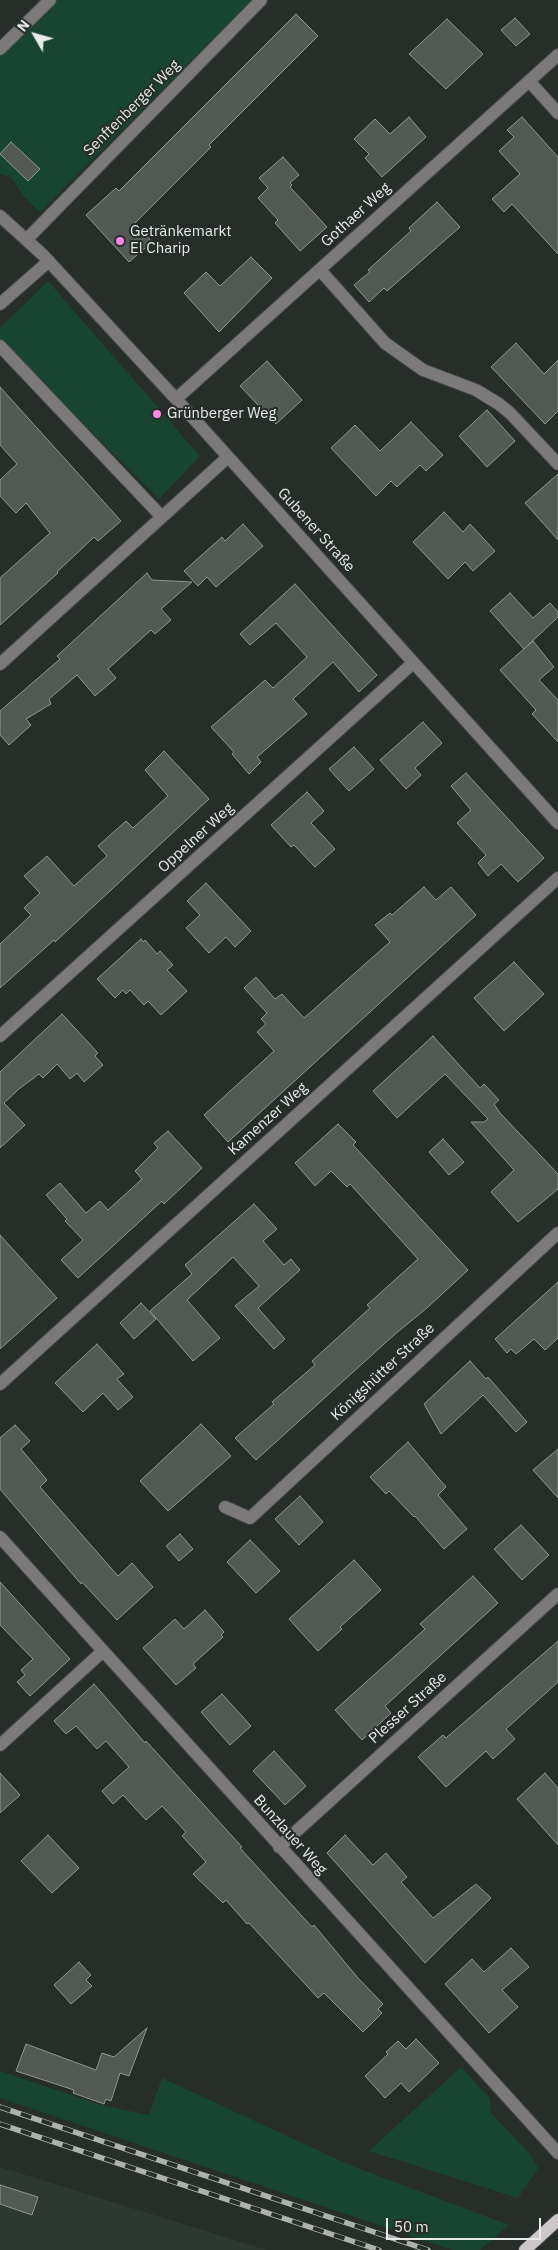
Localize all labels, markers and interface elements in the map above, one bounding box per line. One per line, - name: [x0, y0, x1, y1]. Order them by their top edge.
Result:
- north arrow: [10, 10, 60, 60]
- text: N: [13, 16, 33, 35]
- street label: Senftenberger Weg: [80, 56, 184, 160]
- street label: Gothaer Weg: [318, 179, 394, 251]
- place label: Getränkemarkt El Charip: [130, 223, 231, 258]
- marker: Getränkemarkt El Charip: [114, 235, 126, 247]
- place label: Grünberger Weg: [167, 405, 276, 423]
- marker: Grünberger Weg: [151, 408, 163, 420]
- street label: Gubener Straße: [274, 484, 358, 576]
- street label: Oppelner Weg: [155, 799, 237, 877]
- street label: Kamenzer Weg: [225, 1079, 311, 1159]
- street label: Königshütter Straße: [328, 1319, 438, 1425]
- street label: Plesser Straße: [365, 1668, 451, 1748]
- street label: Bunzlauer Weg: [250, 1791, 330, 1879]
- scale bar: [388, 2208, 543, 2240]
- text: 50 m: [394, 2217, 429, 2236]

